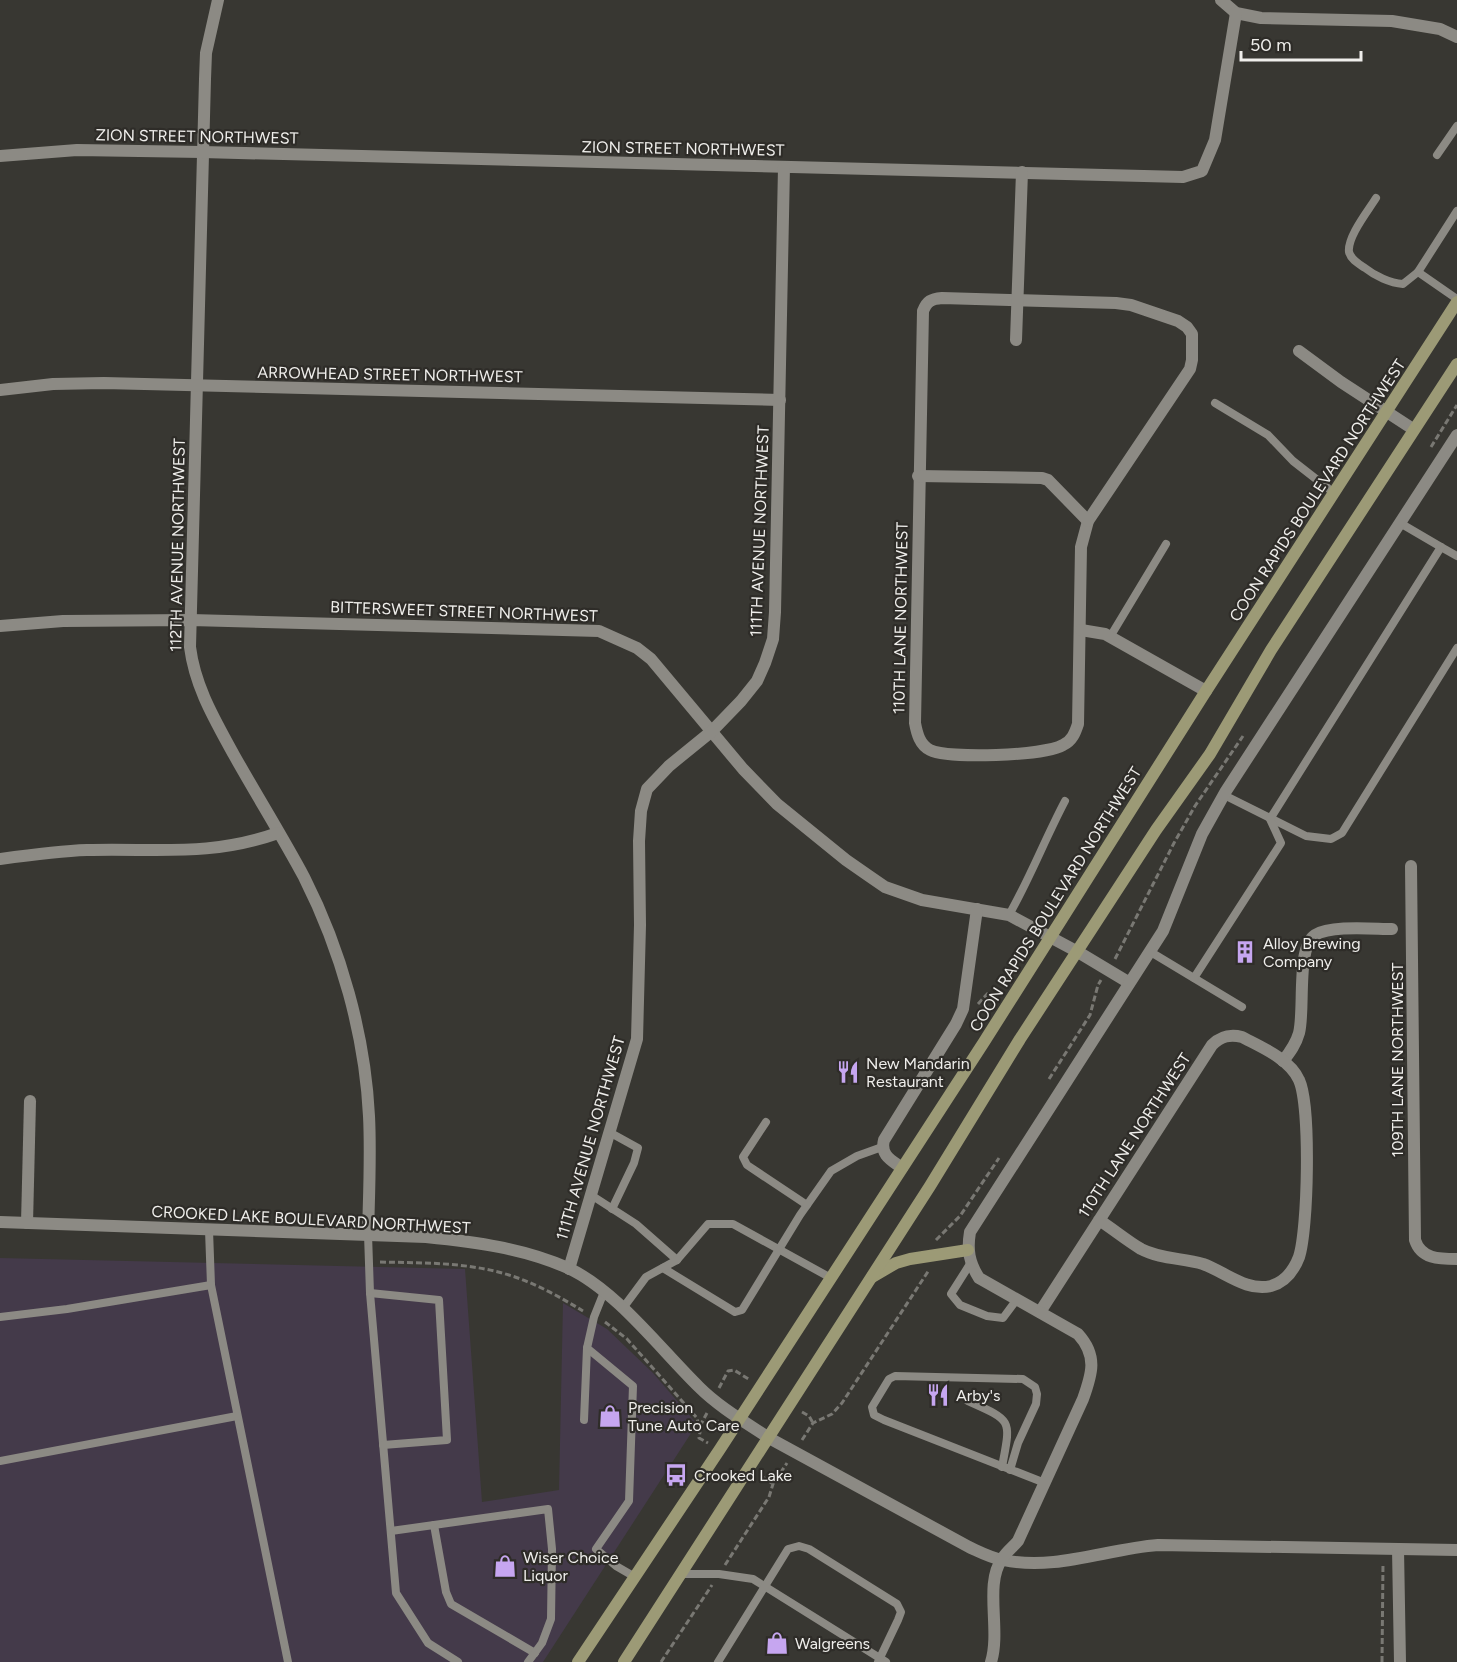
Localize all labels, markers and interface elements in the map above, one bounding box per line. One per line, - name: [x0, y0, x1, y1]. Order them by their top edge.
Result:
- scale bar: [1241, 24, 1361, 62]
- text: 50 m: [1250, 34, 1292, 56]
- street label: ZION STREET NORTHWEST: [95, 125, 299, 148]
- street label: ZION STREET NORTHWEST: [581, 137, 785, 160]
- street label: COON RAPIDS BOULEVARD NORTHWEST: [1225, 356, 1410, 625]
- street label: ARROWHEAD STREET NORTHWEST: [257, 363, 523, 386]
- street label: 111TH AVENUE NORTHWEST: [746, 425, 773, 637]
- street label: 112TH AVENUE NORTHWEST: [166, 438, 189, 652]
- street label: 110TH LANE NORTHWEST: [889, 522, 912, 714]
- street label: BITTERSWEET STREET NORTHWEST: [330, 597, 598, 626]
- street label: COON RAPIDS BOULEVARD NORTHWEST: [966, 763, 1145, 1035]
- place label: Alloy Brewing Company: [1263, 934, 1361, 971]
- building icon: Alloy Brewing Company: [1232, 939, 1258, 965]
- street label: 109TH LANE NORTHWEST: [1388, 962, 1407, 1157]
- street label: 111TH AVENUE NORTHWEST: [552, 1034, 629, 1242]
- street label: 110TH LANE NORTHWEST: [1074, 1049, 1195, 1221]
- place label: New Mandarin Restaurant: [866, 1054, 970, 1091]
- restaurant icon: New Mandarin Restaurant: [835, 1059, 861, 1085]
- street label: CROOKED LAKE BOULEVARD NORTHWEST: [151, 1202, 471, 1237]
- restaurant icon: Arby's: [925, 1382, 951, 1408]
- place label: Arby's: [956, 1386, 1000, 1405]
- place label: Precision Tune Auto Care: [628, 1398, 740, 1435]
- shop icon: Precision Tune Auto Care: [597, 1403, 623, 1429]
- bus stop icon: Crooked Lake: [663, 1462, 689, 1488]
- place label: Crooked Lake: [694, 1466, 792, 1485]
- place label: Wiser Choice Liquor: [523, 1548, 619, 1585]
- shop icon: Wiser Choice Liquor: [492, 1553, 518, 1579]
- shop icon: Walgreens: [764, 1630, 790, 1656]
- place label: Walgreens: [795, 1634, 870, 1653]

